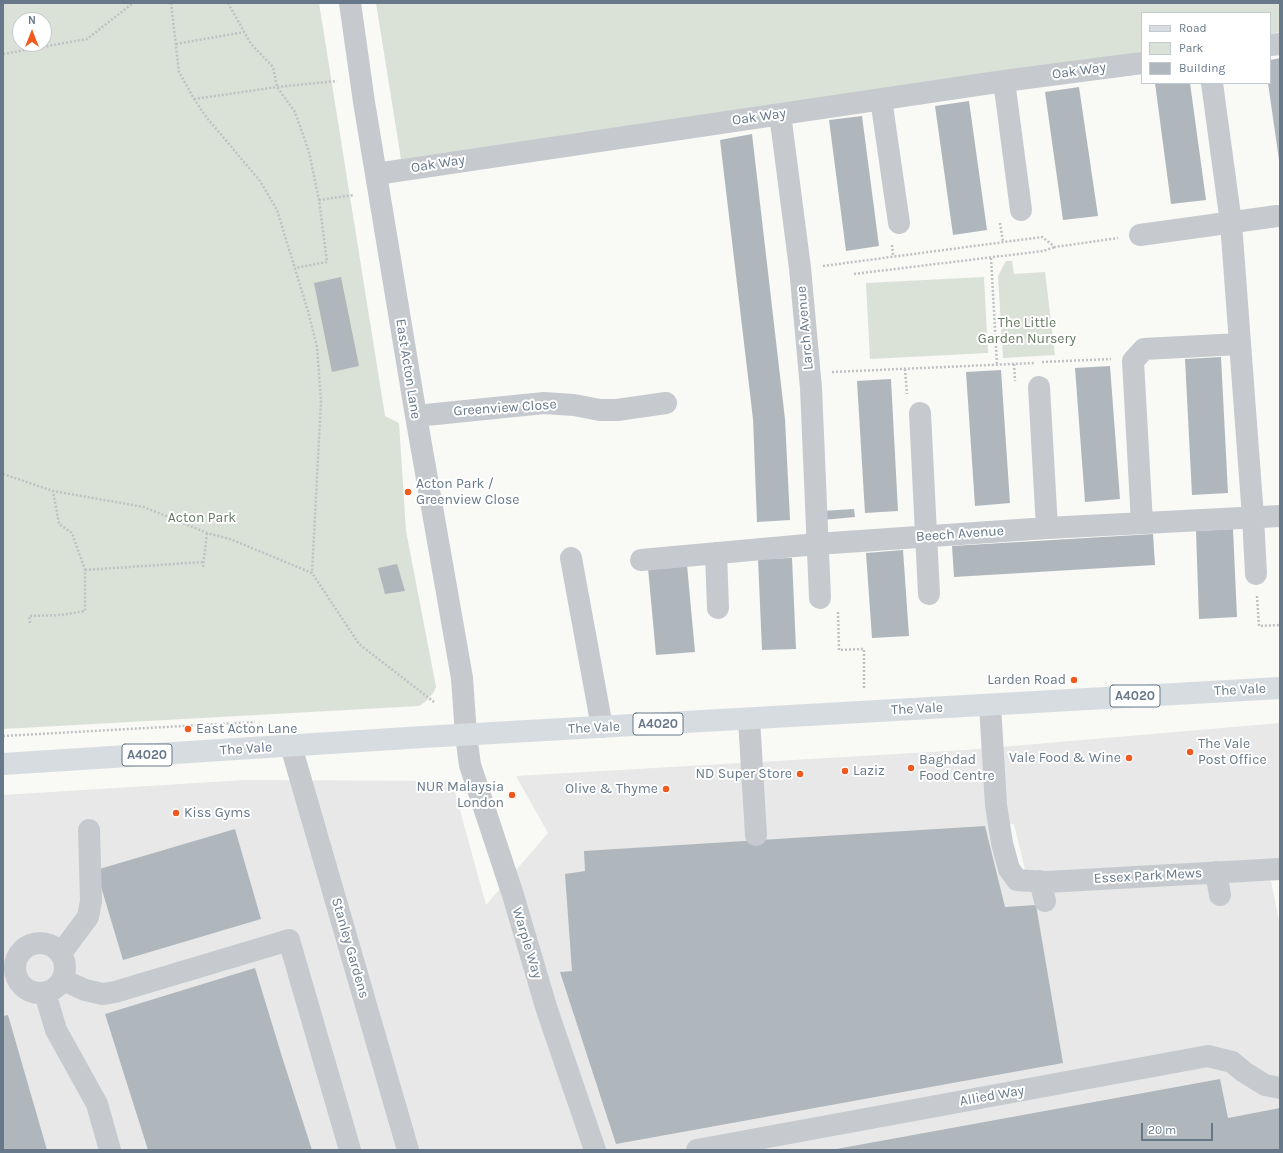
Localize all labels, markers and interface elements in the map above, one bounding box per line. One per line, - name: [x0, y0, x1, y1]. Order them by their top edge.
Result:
- north arrow: [12, 12, 52, 52]
- legend: [1141, 12, 1271, 84]
- text: N: [28, 14, 36, 27]
- text: Road: [1179, 21, 1207, 35]
- text: Park: [1179, 41, 1203, 55]
- street label: Oak Way: [1051, 59, 1107, 83]
- text: Building: [1179, 61, 1225, 75]
- street label: Oak Way: [731, 105, 787, 129]
- street label: Oak Way: [410, 151, 466, 177]
- street label: Larch Avenue: [793, 285, 817, 371]
- park label: The Little Garden Nursery: [978, 315, 1076, 348]
- street label: East Acton Lane: [392, 318, 424, 420]
- street label: Greenview Close: [453, 396, 557, 420]
- place label: Acton Park / Greenview Close: [416, 476, 519, 508]
- marker: Acton Park / Greenview Close: [403, 487, 413, 497]
- park label: Acton Park: [168, 510, 236, 526]
- street label: Beech Avenue: [915, 523, 1005, 545]
- place label: Larden Road: [987, 672, 1066, 688]
- marker: Larden Road: [1069, 675, 1079, 685]
- street label: The Vale: [1213, 680, 1267, 700]
- road number: A4020: [1110, 685, 1160, 707]
- street label: The Vale: [890, 699, 944, 719]
- road number: A4020: [633, 713, 683, 735]
- street label: The Vale: [567, 718, 621, 738]
- place label: East Acton Lane: [196, 721, 297, 737]
- marker: East Acton Lane: [183, 724, 193, 734]
- place label: The Vale Post Office: [1198, 736, 1267, 768]
- street label: The Vale: [219, 739, 273, 759]
- road number: A4020: [122, 744, 172, 766]
- marker: The Vale Post Office: [1185, 747, 1195, 757]
- place label: Vale Food & Wine: [1009, 750, 1121, 766]
- place label: Baghdad Food Centre: [919, 752, 995, 784]
- marker: Vale Food & Wine: [1124, 753, 1134, 763]
- place label: Laziz: [853, 763, 885, 779]
- marker: Baghdad Food Centre: [906, 763, 916, 773]
- place label: ND Super Store: [696, 766, 792, 782]
- marker: Laziz: [840, 766, 850, 776]
- marker: ND Super Store: [795, 769, 805, 779]
- place label: NUR Malaysia London: [416, 779, 504, 812]
- place label: Olive & Thyme: [565, 781, 658, 797]
- marker: Olive & Thyme: [661, 784, 671, 794]
- marker: NUR Malaysia London: [507, 790, 517, 800]
- place label: Kiss Gyms: [184, 805, 251, 821]
- marker: Kiss Gyms: [171, 808, 181, 818]
- street label: Essex Park Mews: [1093, 865, 1203, 887]
- street label: Stanley Gardens: [328, 896, 372, 1000]
- street label: Warple Way: [508, 905, 546, 981]
- street label: Allied Way: [958, 1082, 1026, 1110]
- scale bar: [1143, 1115, 1215, 1141]
- text: 20 m: [1148, 1123, 1176, 1137]

